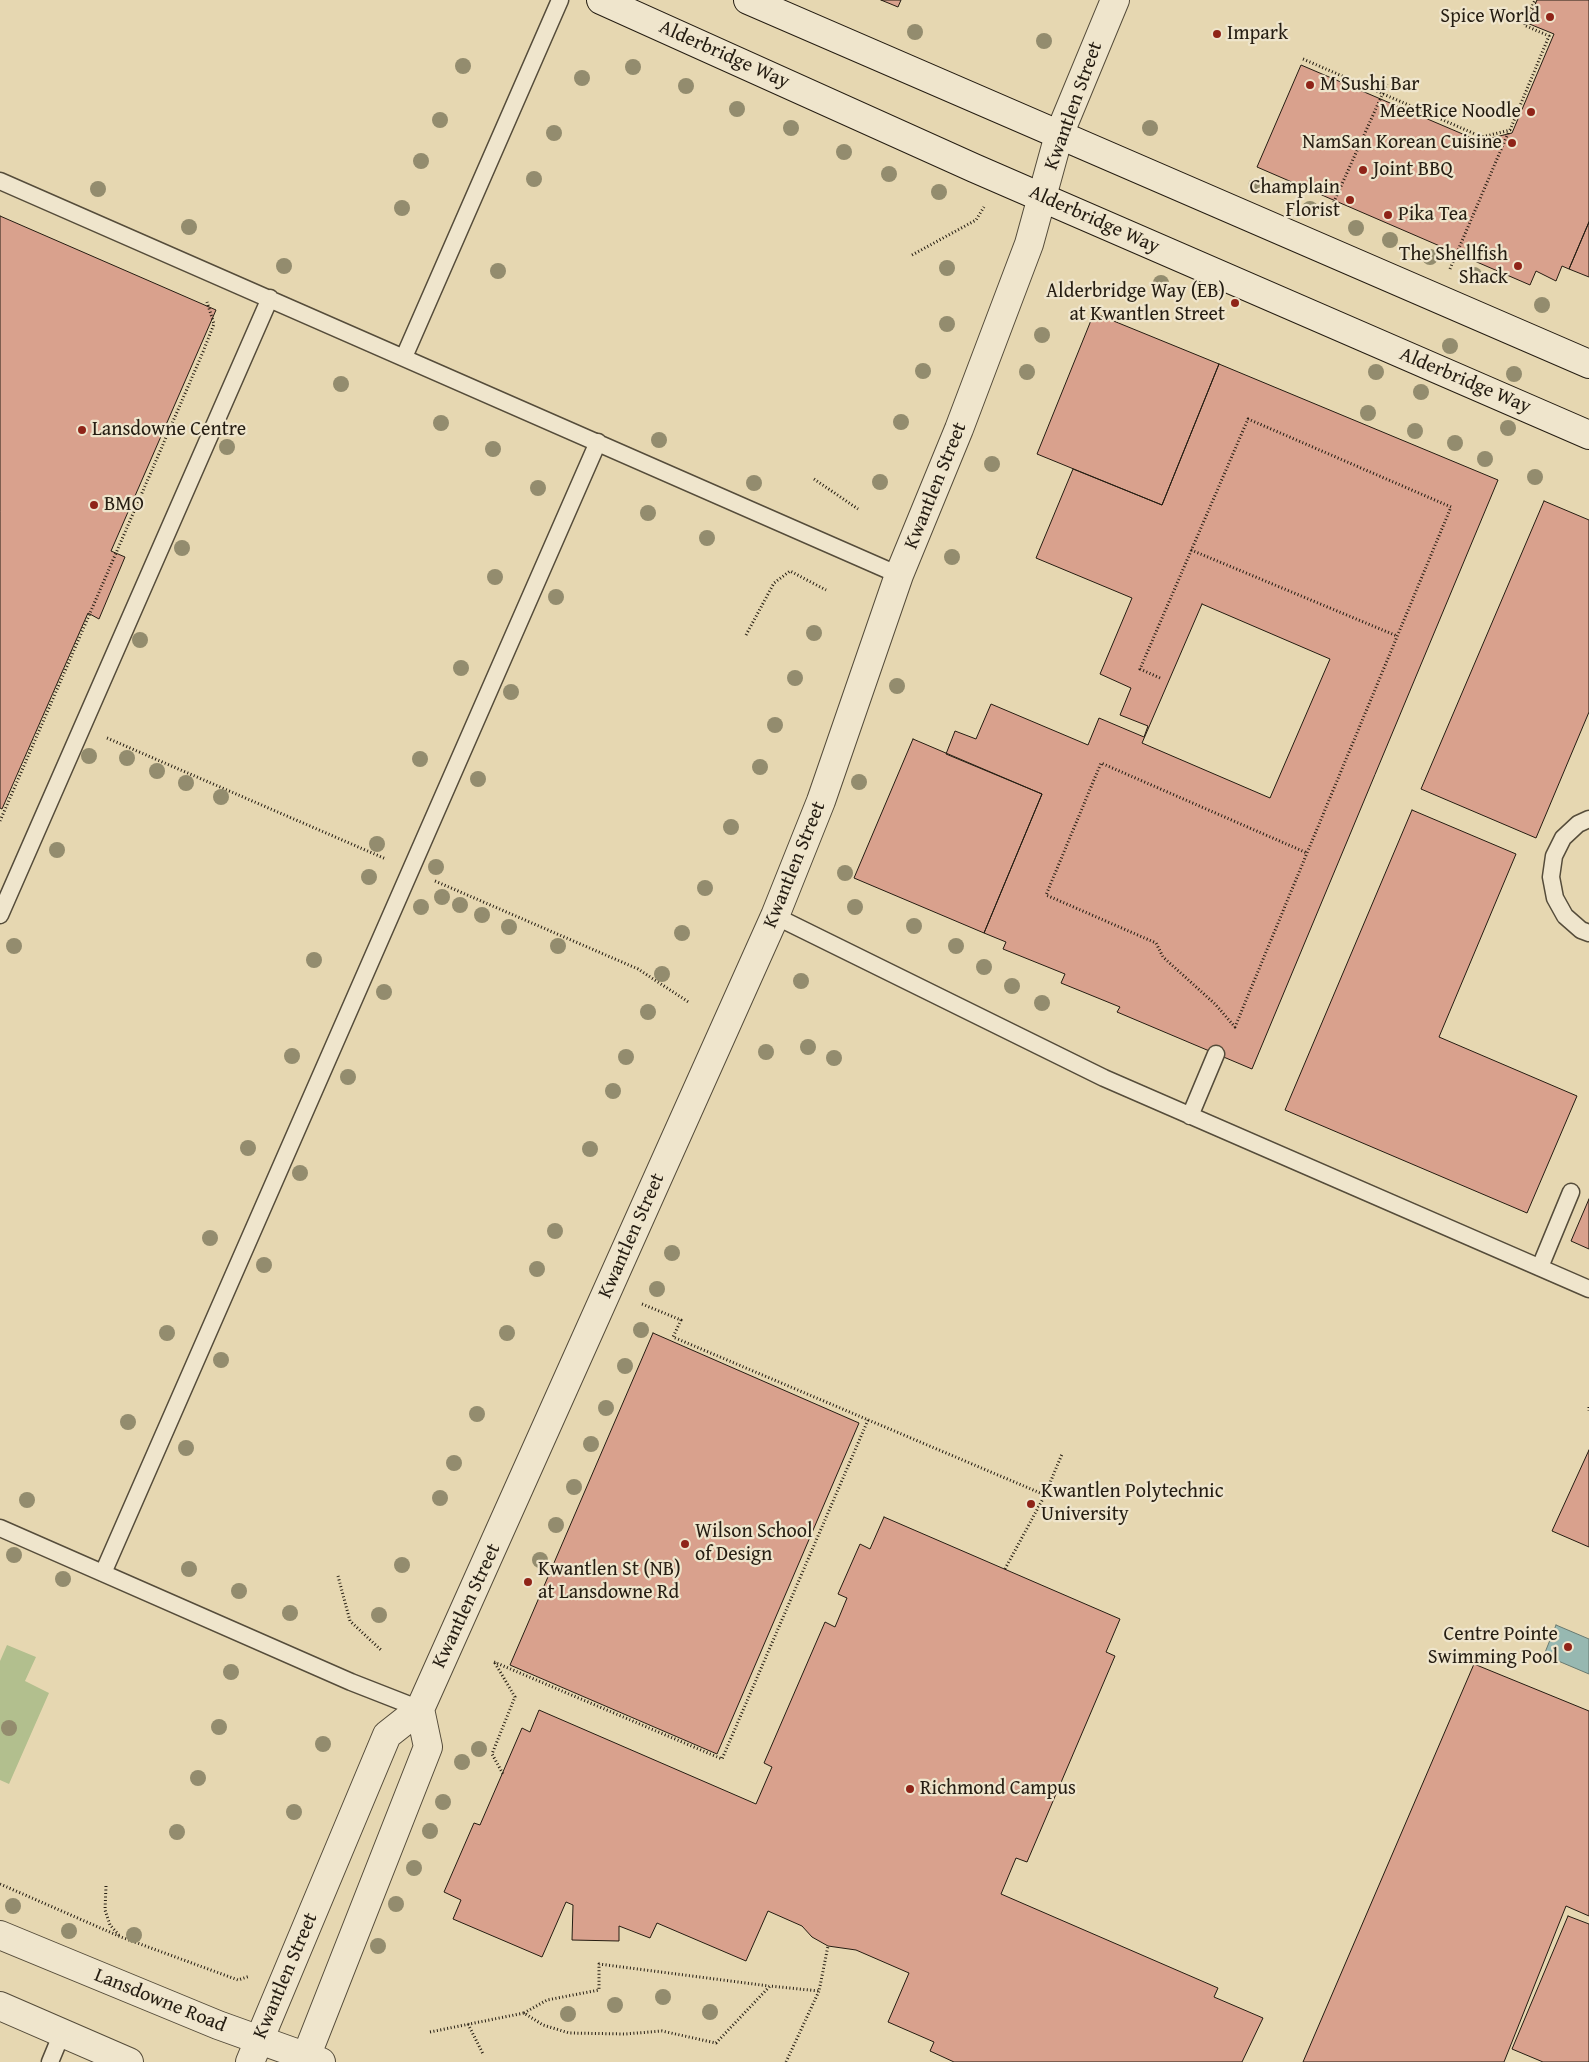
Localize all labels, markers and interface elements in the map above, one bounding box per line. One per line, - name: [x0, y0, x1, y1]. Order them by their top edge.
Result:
- place label: Spice World: [1440, 5, 1540, 29]
- marker: Spice World: [1544, 11, 1556, 23]
- street label: Alderbridge Way: [655, 16, 793, 94]
- place label: Impark: [1227, 22, 1288, 46]
- marker: Impark: [1211, 28, 1223, 40]
- street label: Kwantlen Street: [1040, 39, 1108, 173]
- place label: M Sushi Bar: [1320, 73, 1420, 97]
- marker: M Sushi Bar: [1304, 79, 1316, 91]
- place label: MeetRice Noodle: [1380, 100, 1521, 124]
- marker: MeetRice Noodle: [1525, 106, 1537, 118]
- place label: NamSan Korean Cuisine: [1302, 131, 1502, 155]
- marker: NamSan Korean Cuisine: [1506, 137, 1518, 149]
- place label: Joint BBQ: [1373, 158, 1453, 182]
- marker: Joint BBQ: [1357, 164, 1369, 176]
- place label: Champlain Florist: [1249, 176, 1340, 223]
- street label: Alderbridge Way: [1025, 181, 1163, 259]
- marker: Champlain Florist: [1344, 194, 1356, 206]
- place label: Pika Tea: [1398, 203, 1468, 227]
- marker: Pika Tea: [1382, 209, 1394, 221]
- place label: The Shellfish Shack: [1399, 243, 1508, 290]
- marker: The Shellfish Shack: [1512, 260, 1524, 272]
- place label: Alderbridge Way (EB) at Kwantlen Street: [1046, 280, 1225, 327]
- marker: Alderbridge Way (EB) at Kwantlen Street: [1229, 297, 1241, 309]
- street label: Alderbridge Way: [1396, 343, 1534, 419]
- place label: Lansdowne Centre: [92, 418, 246, 442]
- street label: Kwantlen Street: [900, 419, 972, 553]
- marker: Lansdowne Centre: [76, 424, 88, 436]
- place label: BMO: [104, 493, 144, 517]
- marker: BMO: [88, 499, 100, 511]
- street label: Kwantlen Street: [759, 798, 831, 932]
- street label: Kwantlen Street: [594, 1170, 670, 1302]
- place label: Kwantlen Polytechnic University: [1041, 1480, 1224, 1527]
- marker: Kwantlen Polytechnic University: [1025, 1498, 1037, 1510]
- place label: Wilson School of Design: [695, 1520, 813, 1567]
- marker: Wilson School of Design: [679, 1538, 691, 1550]
- street label: Kwantlen Street: [428, 1540, 506, 1672]
- place label: Kwantlen St (NB) at Lansdowne Rd: [538, 1558, 681, 1605]
- marker: Kwantlen St (NB) at Lansdowne Rd: [522, 1576, 534, 1588]
- place label: Centre Pointe Swimming Pool: [1428, 1623, 1558, 1670]
- marker: Centre Pointe Swimming Pool: [1562, 1641, 1574, 1653]
- place label: Richmond Campus: [920, 1777, 1076, 1801]
- marker: Richmond Campus: [904, 1783, 916, 1795]
- street label: Kwantlen Street: [249, 1909, 323, 2043]
- street label: Lansdowne Road: [91, 1964, 229, 2038]

